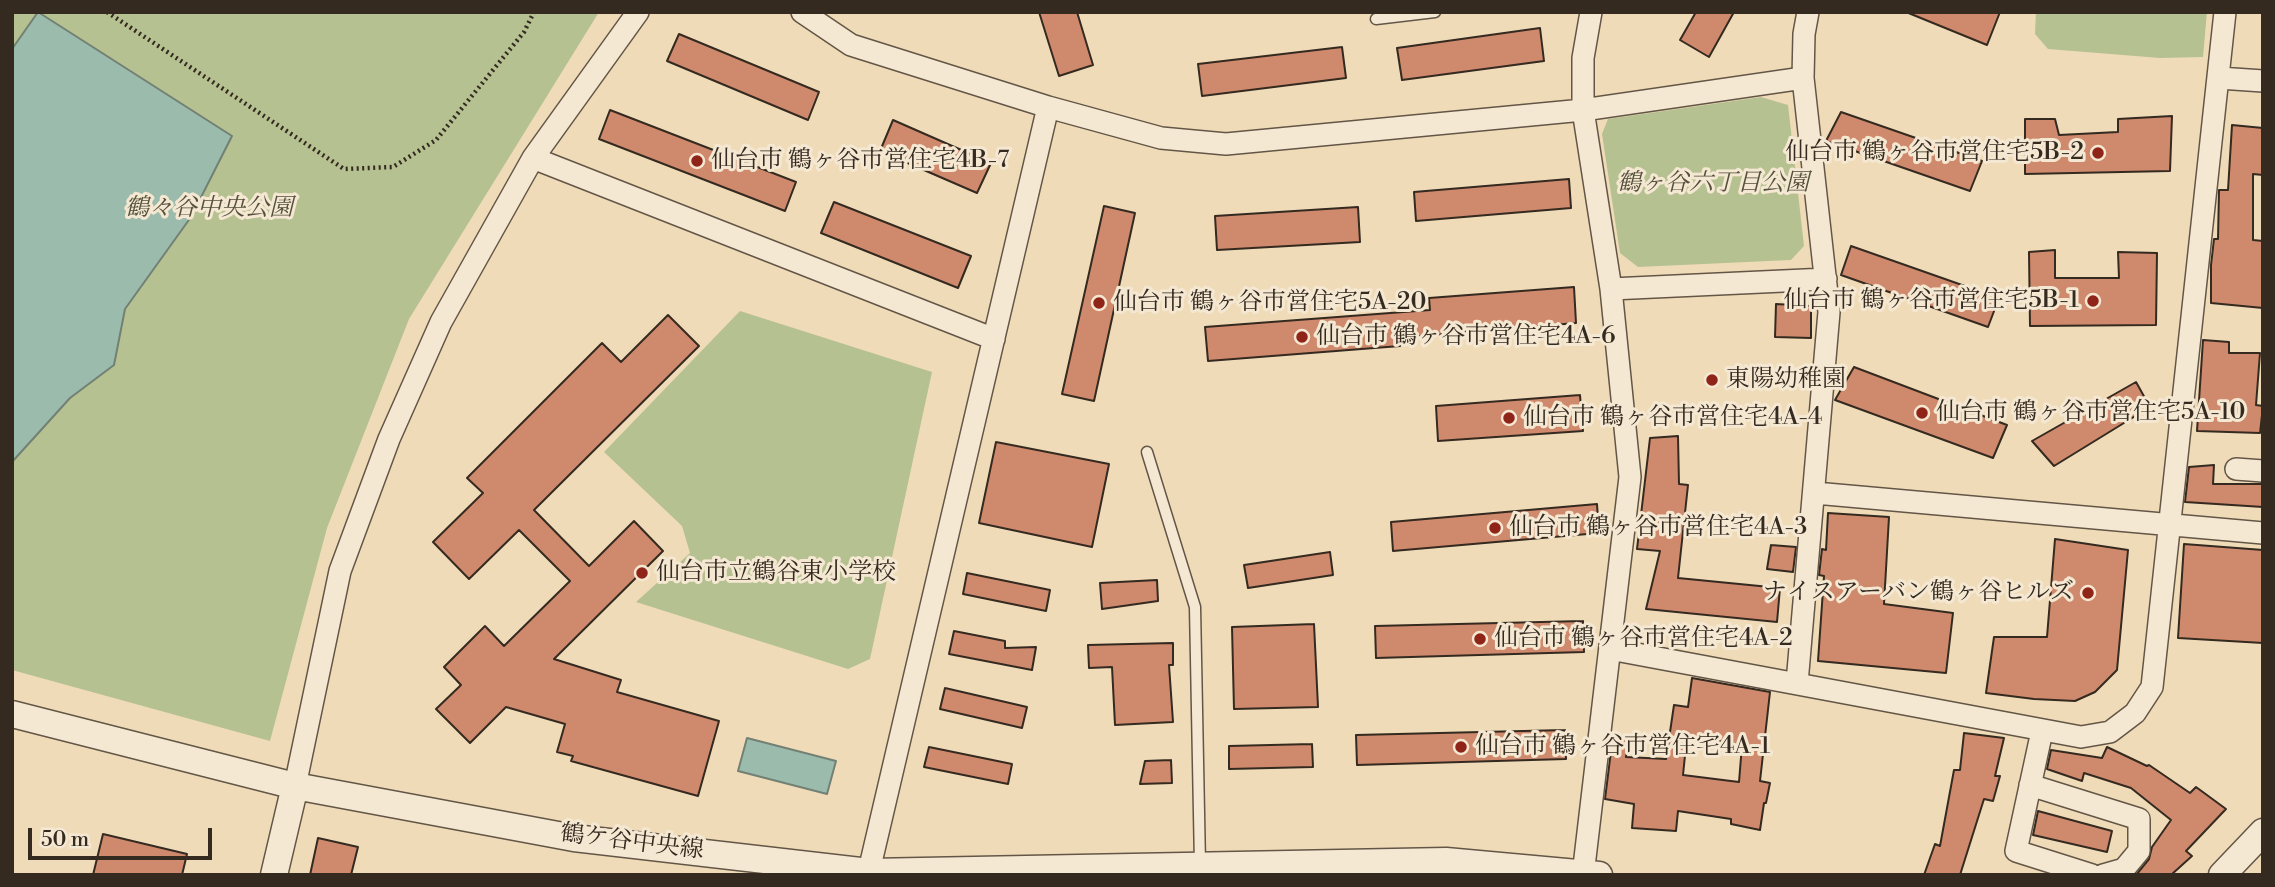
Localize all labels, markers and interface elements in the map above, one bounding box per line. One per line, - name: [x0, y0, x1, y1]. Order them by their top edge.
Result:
- place label: 仙台市 鶴ヶ谷市営住宅5B-2: [1785, 139, 2084, 167]
- marker: 仙台市 鶴ヶ谷市営住宅5B-2: [2090, 145, 2106, 161]
- place label: 仙台市 鶴ヶ谷市営住宅4B-7: [711, 147, 1009, 175]
- marker: 仙台市 鶴ヶ谷市営住宅4B-7: [689, 153, 705, 169]
- park label: 鶴ヶ谷六丁目公園: [1617, 170, 1809, 198]
- park label: 鶴々谷中央公園: [125, 195, 293, 223]
- place label: 仙台市 鶴ヶ谷市営住宅5B-1: [1783, 287, 2079, 315]
- place label: 仙台市 鶴ヶ谷市営住宅5A-20: [1113, 289, 1426, 317]
- marker: 仙台市 鶴ヶ谷市営住宅5B-1: [2085, 293, 2101, 309]
- marker: 仙台市 鶴ヶ谷市営住宅5A-20: [1091, 295, 1107, 311]
- place label: 仙台市 鶴ヶ谷市営住宅4A-6: [1316, 323, 1615, 351]
- marker: 仙台市 鶴ヶ谷市営住宅4A-6: [1294, 329, 1310, 345]
- place label: 東陽幼稚園: [1726, 366, 1846, 394]
- marker: 東陽幼稚園: [1704, 372, 1720, 388]
- place label: 仙台市 鶴ヶ谷市営住宅5A-10: [1936, 399, 2245, 427]
- place label: 仙台市 鶴ヶ谷市営住宅4A-4: [1523, 404, 1822, 432]
- marker: 仙台市 鶴ヶ谷市営住宅5A-10: [1914, 405, 1930, 421]
- marker: 仙台市 鶴ヶ谷市営住宅4A-4: [1501, 410, 1517, 426]
- place label: 仙台市 鶴ヶ谷市営住宅4A-3: [1509, 514, 1807, 542]
- marker: 仙台市 鶴ヶ谷市営住宅4A-3: [1487, 520, 1503, 536]
- place label: 仙台市立鶴谷東小学校: [656, 559, 896, 587]
- marker: 仙台市立鶴谷東小学校: [634, 565, 650, 581]
- place label: ナイスアーバン鶴ヶ谷ヒルズ: [1763, 579, 2074, 607]
- marker: ナイスアーバン鶴ヶ谷ヒルズ: [2080, 585, 2096, 601]
- place label: 仙台市 鶴ヶ谷市営住宅4A-2: [1494, 625, 1793, 653]
- marker: 仙台市 鶴ヶ谷市営住宅4A-2: [1472, 631, 1488, 647]
- place label: 仙台市 鶴ヶ谷市営住宅4A-1: [1475, 733, 1770, 761]
- marker: 仙台市 鶴ヶ谷市営住宅4A-1: [1453, 739, 1469, 755]
- scale bar: [32, 814, 215, 858]
- street label: 鶴ケ谷中央線: [559, 820, 705, 866]
- text: 50 m: [41, 827, 89, 853]

